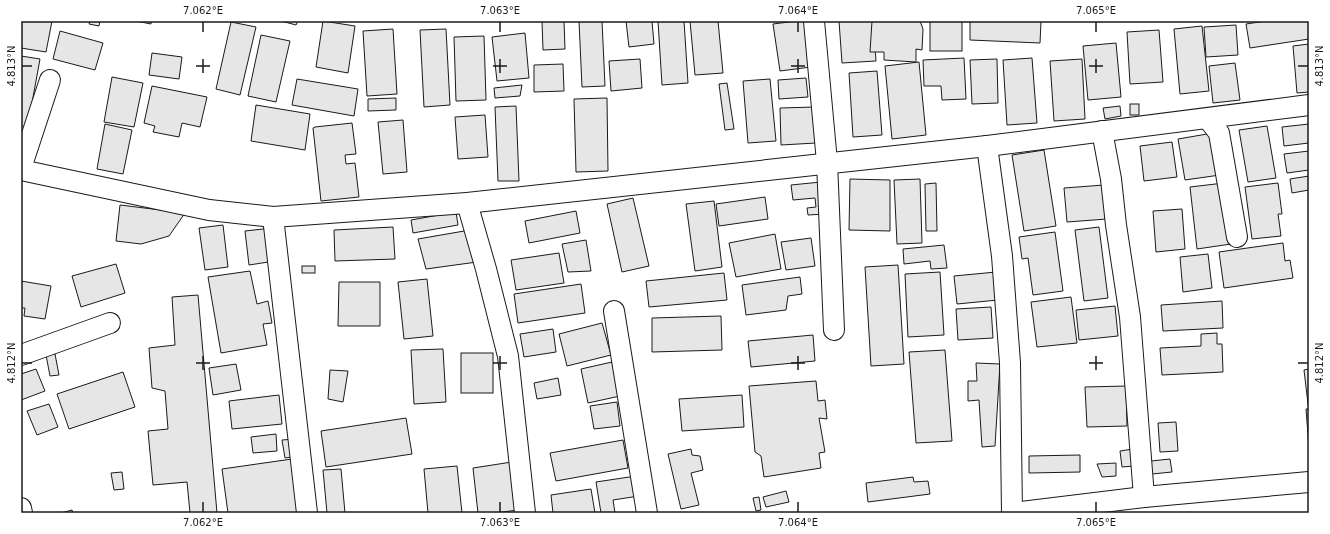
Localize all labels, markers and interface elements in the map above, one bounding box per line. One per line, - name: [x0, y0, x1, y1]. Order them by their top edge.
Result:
- text: 7.062°E: [183, 5, 223, 16]
- text: 7.063°E: [480, 5, 520, 16]
- text: 7.064°E: [778, 5, 818, 16]
- text: 7.065°E: [1076, 5, 1116, 16]
- text: 4.813°N: [6, 45, 17, 87]
- text: 4.813°N: [1314, 45, 1325, 87]
- text: 4.812°N: [6, 342, 17, 384]
- text: 4.812°N: [1314, 342, 1325, 384]
- text: 7.062°E: [183, 517, 223, 528]
- text: 7.063°E: [480, 517, 520, 528]
- text: 7.064°E: [778, 517, 818, 528]
- text: 7.065°E: [1076, 517, 1116, 528]

